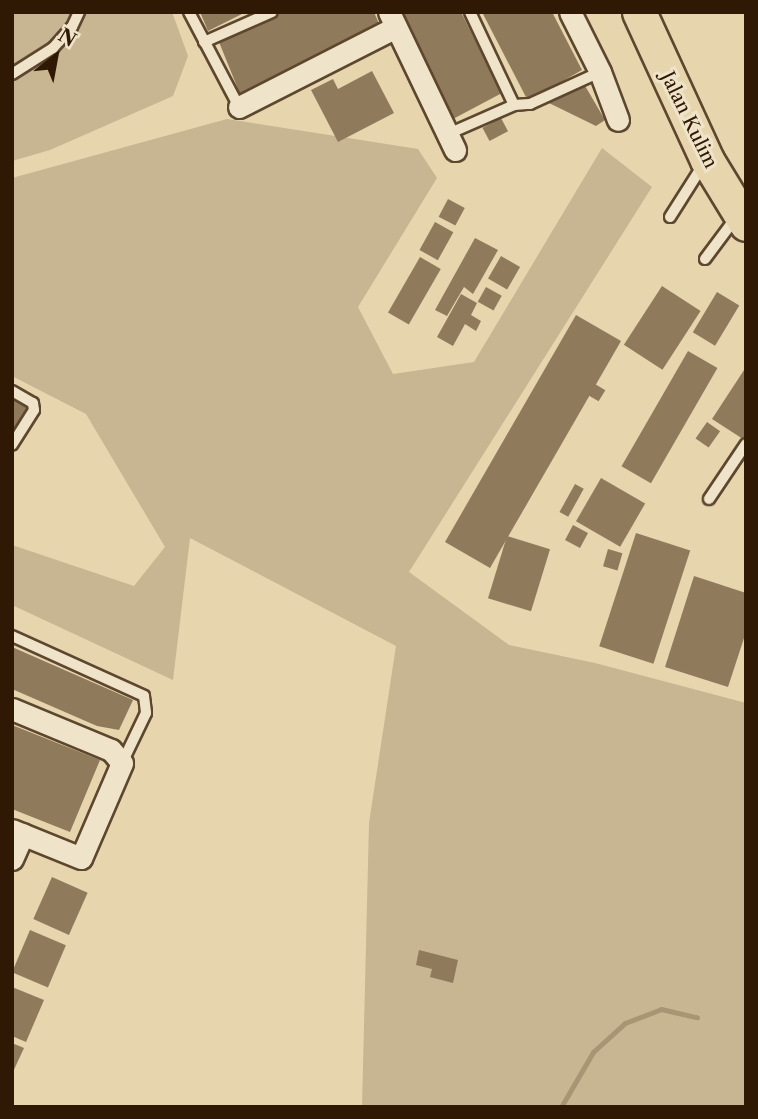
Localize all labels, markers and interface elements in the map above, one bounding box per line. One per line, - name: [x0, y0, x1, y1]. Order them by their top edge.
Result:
- north arrow: [21, 21, 91, 91]
- text: N: [54, 23, 80, 52]
- street label: Jalan Kulim: [656, 68, 722, 172]

